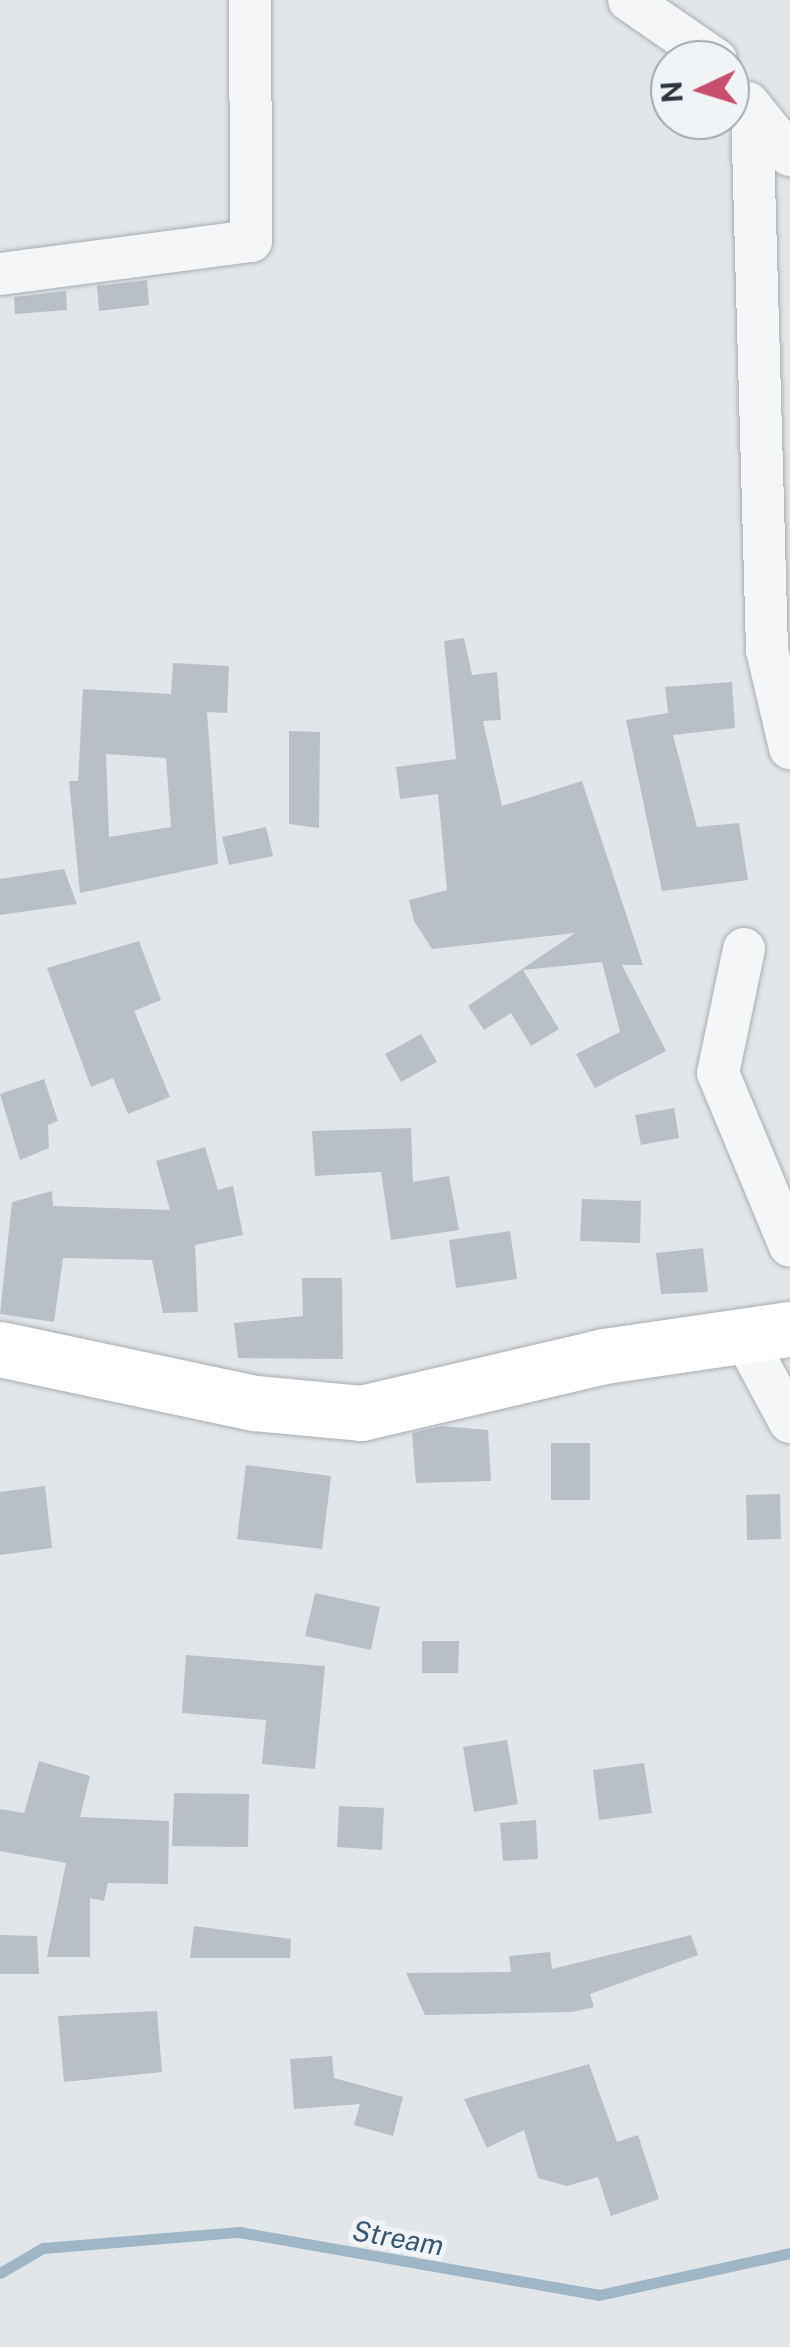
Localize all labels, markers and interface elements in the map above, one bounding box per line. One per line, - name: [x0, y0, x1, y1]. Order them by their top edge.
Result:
- north arrow: [650, 40, 750, 140]
- text: N: [654, 80, 689, 104]
- water label: Stream: [350, 2213, 446, 2263]

